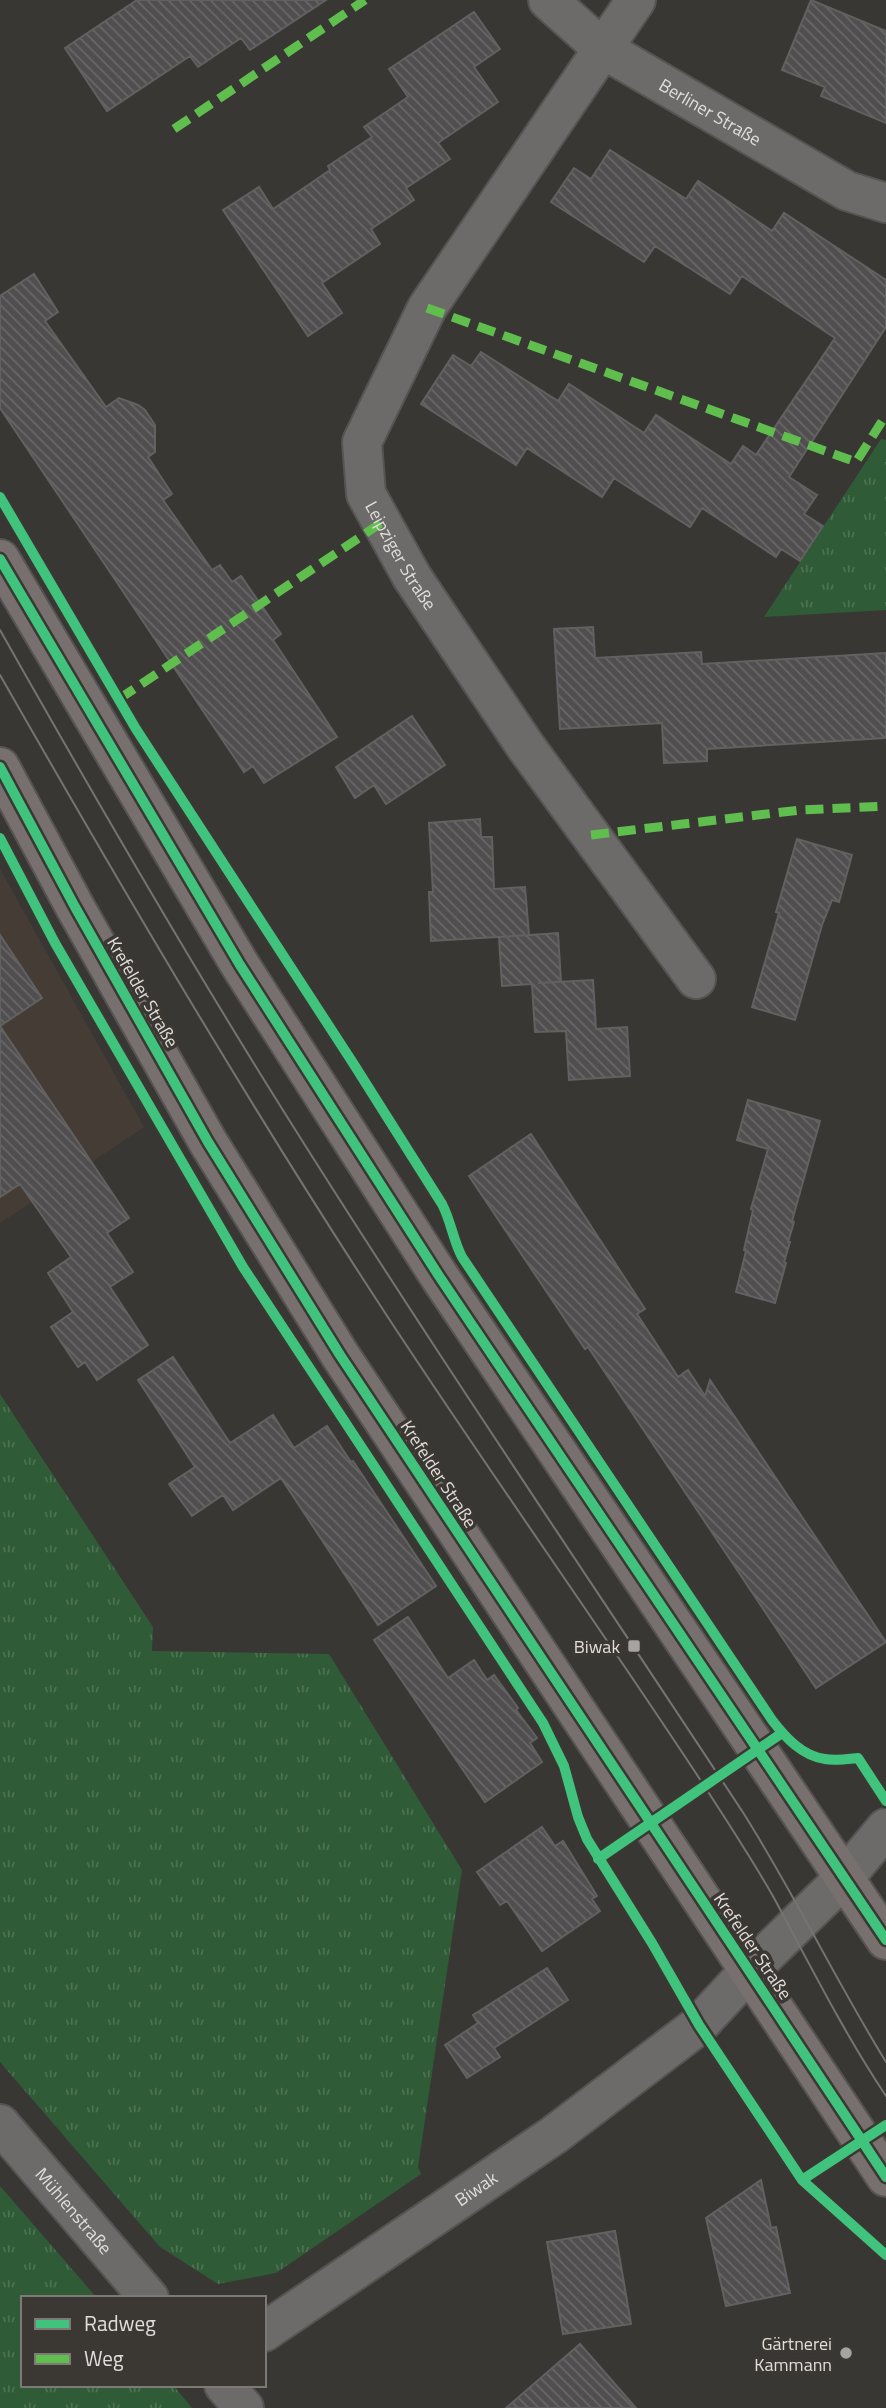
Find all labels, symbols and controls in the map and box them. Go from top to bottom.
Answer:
street label: Berliner Straße [654,71,767,152]
street label: Leipziger Straße [359,496,444,615]
street label: Krefelder Straße [100,932,186,1052]
street label: Krefelder Straße [394,1415,484,1533]
place label: Biwak [574,1633,620,1660]
marker: Biwak [626,1638,642,1654]
street label: Krefelder Straße [707,1887,799,2005]
street label: Mühlenstraße [29,2161,119,2260]
street label: Biwak [449,2164,503,2212]
legend [21,2296,266,2387]
text: Radweg [84,2307,156,2339]
place label: Gärtnerei Kammann [754,2330,832,2378]
text: Weg [84,2342,124,2374]
marker: Gärtnerei Kammann [838,2345,854,2361]

